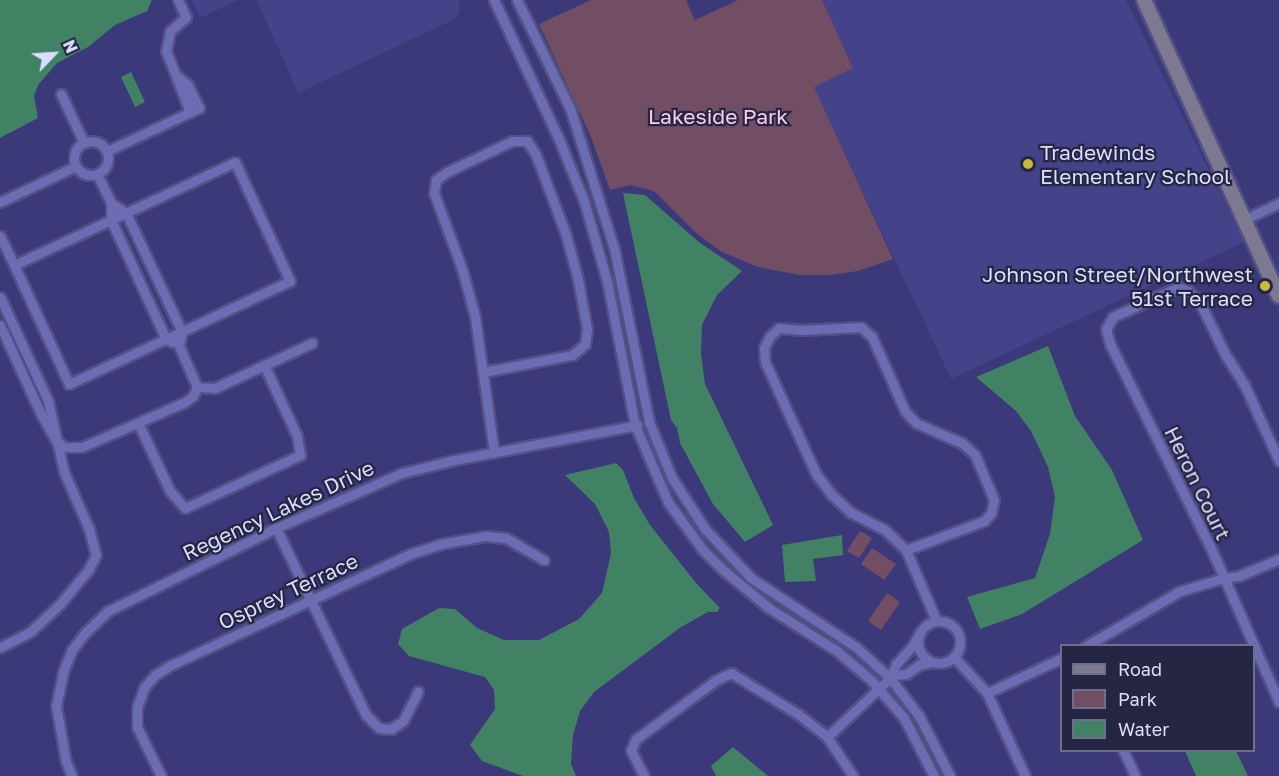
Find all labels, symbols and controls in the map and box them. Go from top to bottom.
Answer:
north arrow [24,24,84,84]
text: N [59,37,82,56]
park label: Lakeside Park [648,103,788,129]
place label: Tradewinds Elementary School [1040,139,1231,189]
marker: Tradewinds Elementary School [1021,157,1035,171]
place label: Johnson Street/Northwest 51st Terrace [982,261,1253,311]
marker: Johnson Street/Northwest 51st Terrace [1258,279,1272,293]
street label: Heron Court [1160,422,1236,544]
street label: Regency Lakes Drive [178,455,378,565]
street label: Osprey Terrace [214,548,362,634]
legend [1060,644,1255,752]
text: Road [1118,658,1162,680]
text: Park [1118,688,1157,710]
text: Water [1118,718,1169,740]

